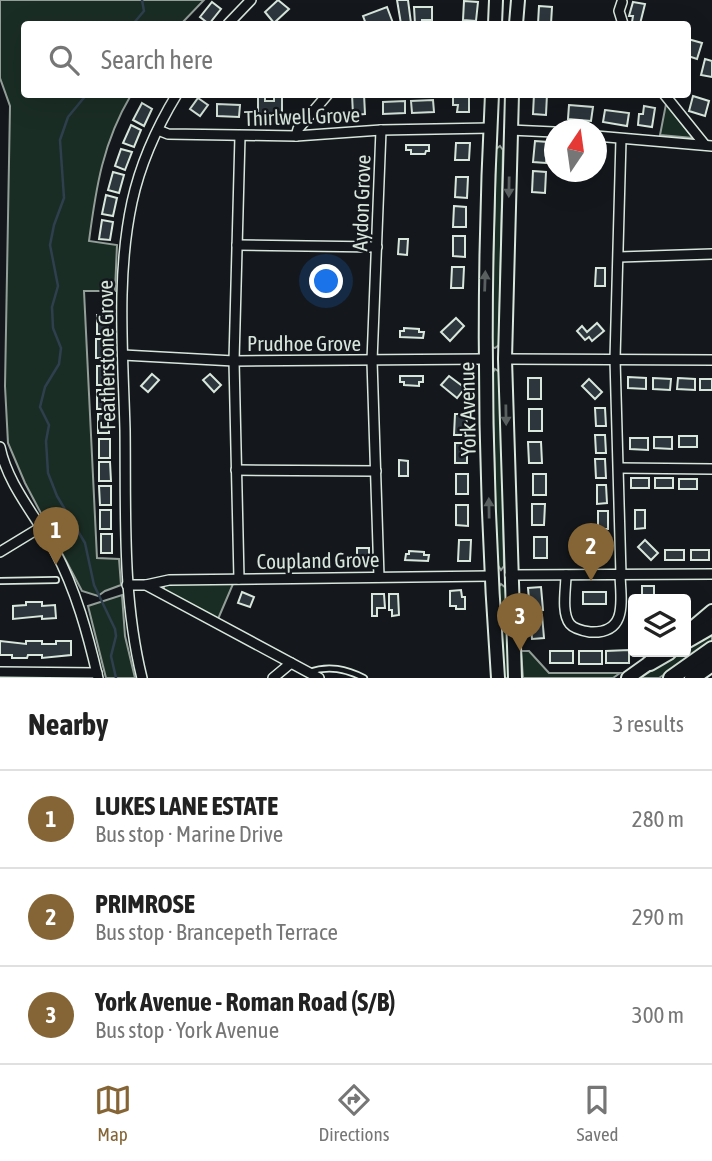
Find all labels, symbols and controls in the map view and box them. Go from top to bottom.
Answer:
search box [21,21,691,98]
icon: search [45,41,83,79]
text: Search here [101,45,213,75]
street label: Thirlwell Grove [244,102,360,130]
north arrow [544,119,607,182]
street label: Aydon Grove [347,154,375,252]
one-way arrow [503,176,515,198]
your location [309,264,343,298]
one-way arrow [480,269,491,291]
street label: Featherstone Grove [93,280,119,430]
street label: Prudhoe Grove [247,331,361,355]
street label: York Avenue [454,362,480,456]
one-way arrow [500,404,512,426]
one-way arrow [483,497,494,519]
pin: 1 [33,507,79,565]
pin: 2 [568,523,614,581]
street label: Coupland Grove [256,547,380,573]
pin: 3 [497,593,543,651]
map controls [628,594,691,657]
button: layers [628,594,691,657]
text: Nearby [28,707,108,741]
text: 3 results [613,711,684,737]
text: LUKES LANE ESTATE [95,791,278,821]
text: 1 [46,806,56,832]
text: 280 m [632,806,684,832]
text: Bus stop · Marine Drive [95,821,283,847]
text: PRIMROSE [95,889,195,919]
text: 2 [46,904,56,930]
text: 290 m [632,904,684,930]
text: Bus stop · Brancepeth Terrace [95,919,338,945]
text: York Avenue - Roman Road (S/B) [95,987,395,1017]
text: 3 [46,1002,56,1028]
text: 300 m [632,1002,684,1028]
text: Bus stop · York Avenue [95,1017,279,1043]
tab: Map [94,1081,132,1145]
tab: Directions [319,1081,389,1145]
tab: Saved [576,1081,618,1145]

